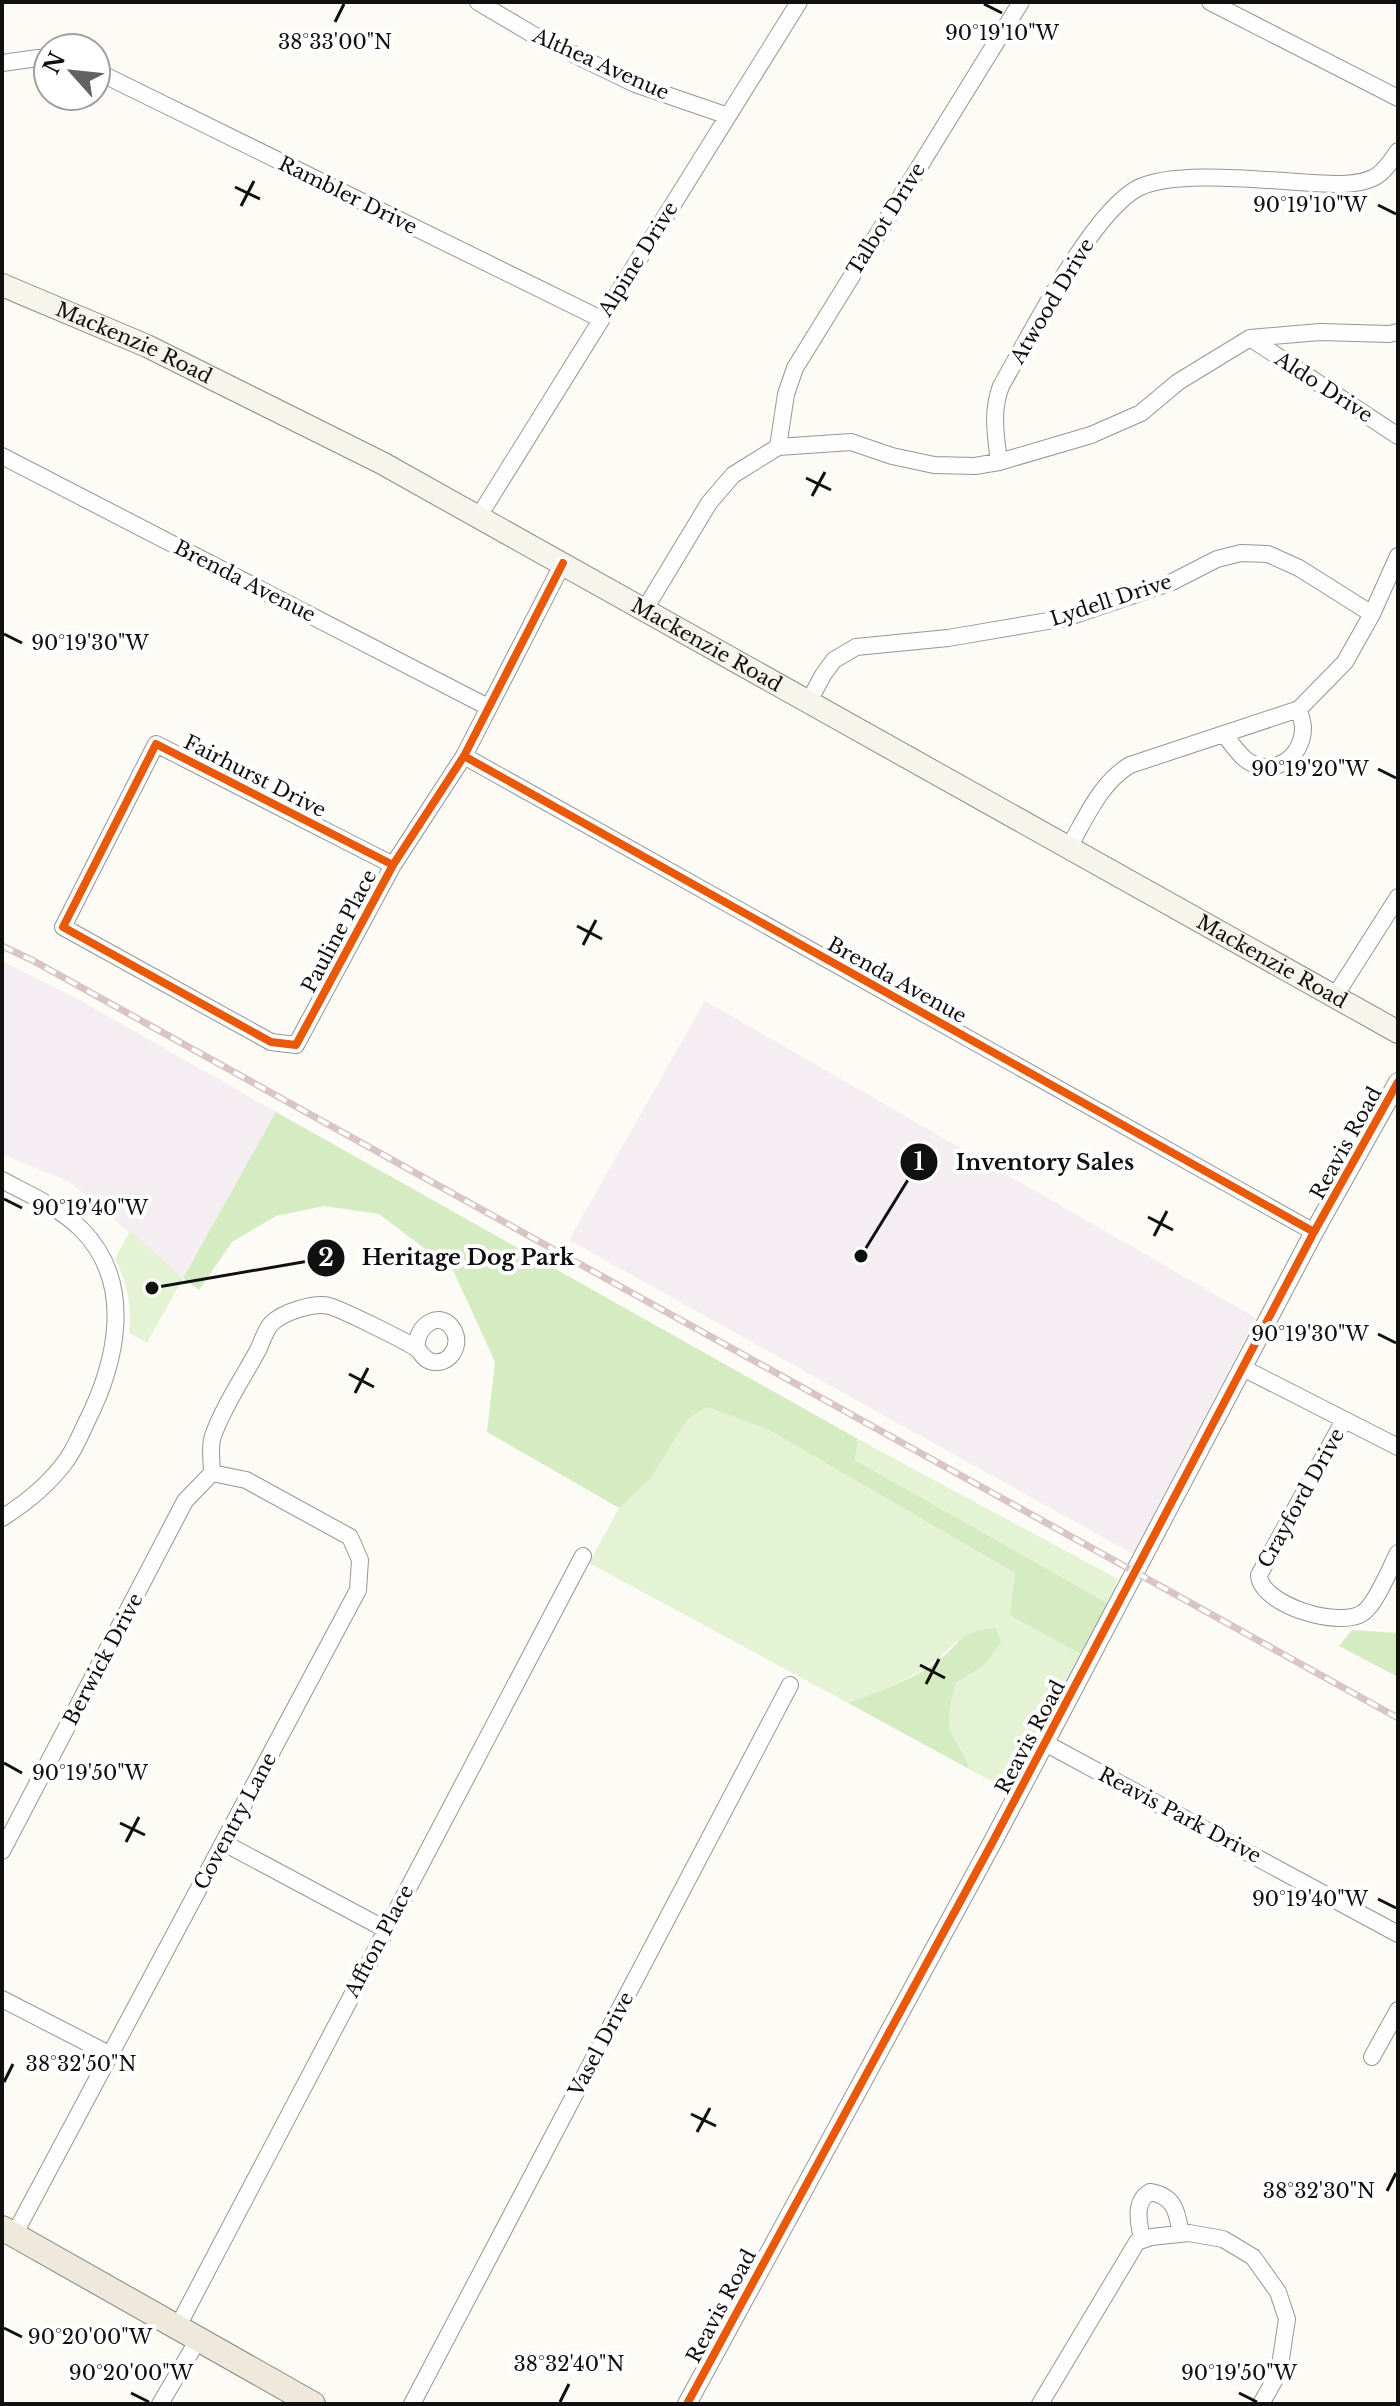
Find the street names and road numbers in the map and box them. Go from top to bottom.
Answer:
street label: Althea Avenue [528,23,673,105]
street label: Rambler Drive [275,151,421,239]
street label: Talbot Drive [842,158,930,280]
street label: Alpine Drive [593,197,683,322]
street label: Atwood Drive [1005,234,1099,369]
street label: Mackenzie Road [52,297,216,388]
street label: Aldo Drive [1270,346,1377,427]
street label: Brenda Avenue [170,535,320,627]
street label: Lydell Drive [1047,569,1175,631]
street label: Mackenzie Road [627,593,786,697]
street label: Fairhurst Drive [180,730,330,822]
street label: Pauline Place [297,865,381,997]
street label: Mackenzie Road [1193,910,1352,1013]
street label: Brenda Avenue [823,932,971,1028]
street label: Reavis Road [1305,1083,1387,1203]
street label: Crayford Drive [1253,1424,1349,1572]
street label: Berwick Drive [58,1589,148,1729]
street label: Reavis Road [990,1676,1070,1798]
street label: Coventry Lane [189,1748,281,1894]
street label: Reavis Park Drive [1095,1762,1265,1868]
street label: Affton Place [339,1881,419,2002]
street label: Vasel Drive [563,1988,639,2101]
street label: Reavis Road [681,2245,761,2367]

